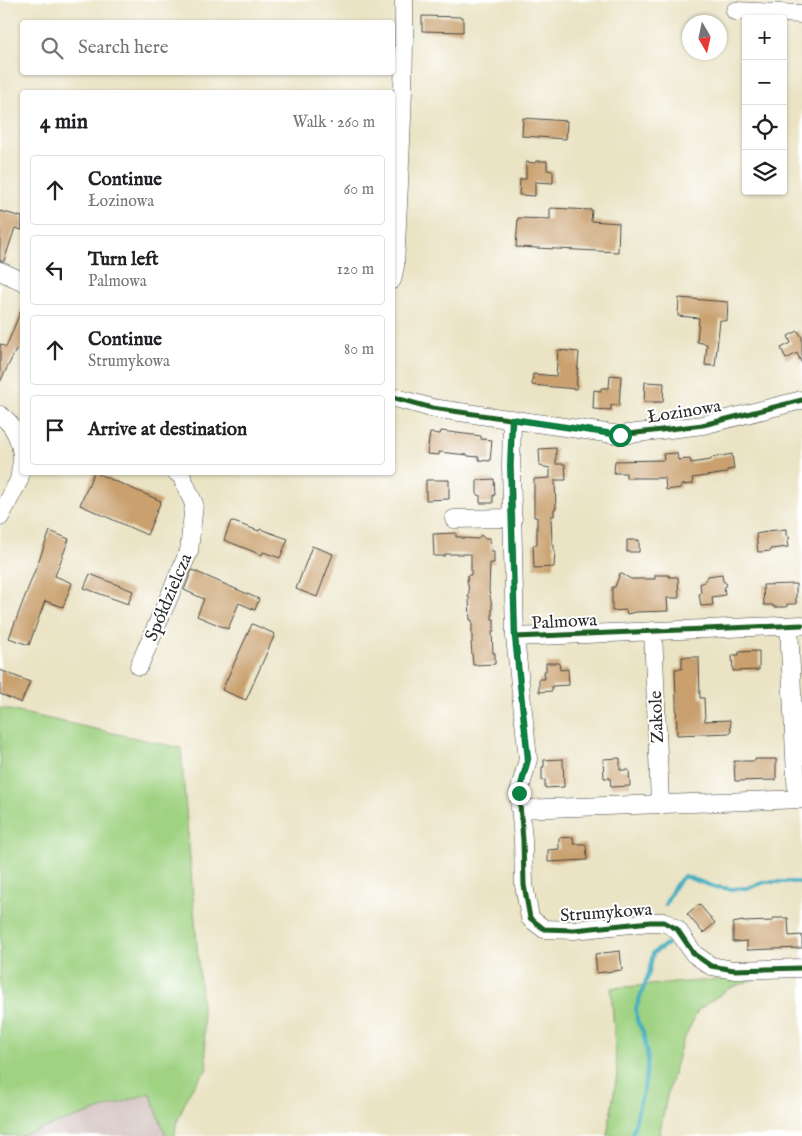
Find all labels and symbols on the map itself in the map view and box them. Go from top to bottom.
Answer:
north arrow [682,15,727,60]
street label: Łozinowa [646,395,723,430]
route start [609,424,632,447]
street label: Spółdzielcza [141,550,198,645]
street label: Palmowa [531,609,598,636]
street label: Zakole [645,690,670,744]
route end [508,782,531,805]
street label: Strumykowa [559,899,653,928]

